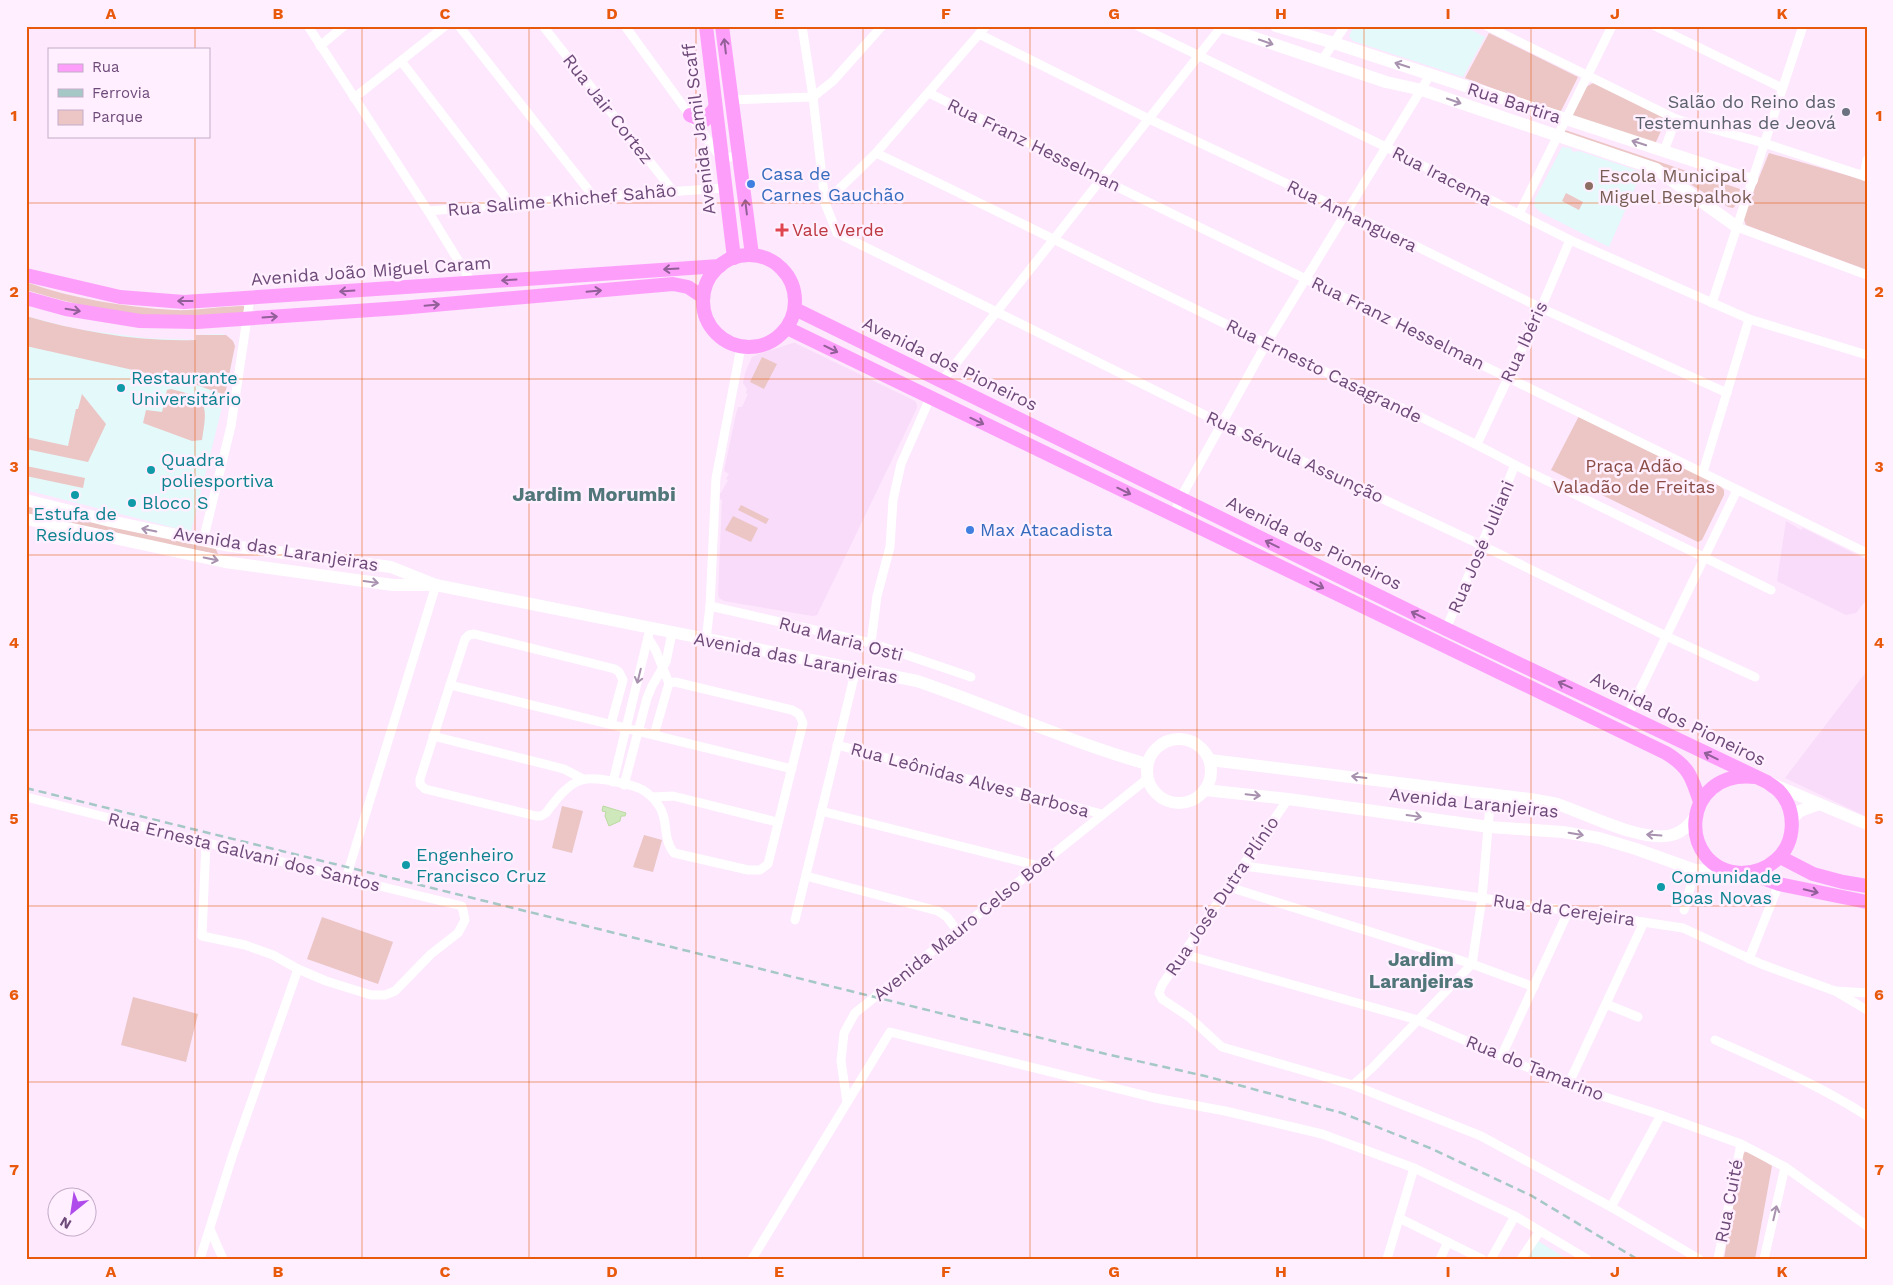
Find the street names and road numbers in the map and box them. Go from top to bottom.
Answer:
street label: Avenida Jamil Scaff [678,42,719,216]
street label: Rua Jair Cortez [559,50,658,168]
street label: Rua Bartira [1465,78,1564,128]
street label: Rua Franz Hesselman [944,93,1124,196]
street label: Rua Iracema [1389,141,1496,210]
street label: Rua Anhanguera [1284,175,1421,256]
street label: Rua Salime Khichef Sahão [447,179,677,220]
street label: Avenida João Miguel Caram [250,252,492,289]
street label: Rua Franz Hesselman [1308,271,1488,374]
street label: Rua Ibéris [1496,298,1552,386]
street label: Avenida dos Pioneiros [859,312,1041,415]
street label: Rua Ernesto Casagrande [1223,314,1425,427]
street label: Rua Sérvula Assunção [1203,406,1387,507]
street label: Rua José Juliani [1443,477,1518,616]
street label: Avenida dos Pioneiros [1223,491,1405,594]
street label: Avenida das Laranjeiras [172,522,380,575]
street label: Rua Maria Osti [777,612,905,665]
street label: Avenida das Laranjeiras [692,627,900,688]
street label: Avenida dos Pioneiros [1587,667,1769,770]
street label: Rua Leônidas Alves Barbosa [848,738,1092,822]
street label: Avenida Laranjeiras [1388,783,1560,822]
street label: Rua Ernesta Galvani dos Santos [106,807,382,896]
street label: Rua José Dutra Plínio [1160,812,1283,979]
street label: Avenida Mauro Celso Boer [869,844,1061,1005]
street label: Rua da Cerejeira [1492,889,1637,930]
street label: Rua do Tamarino [1463,1030,1607,1105]
street label: Rua Cuité [1710,1157,1747,1245]

